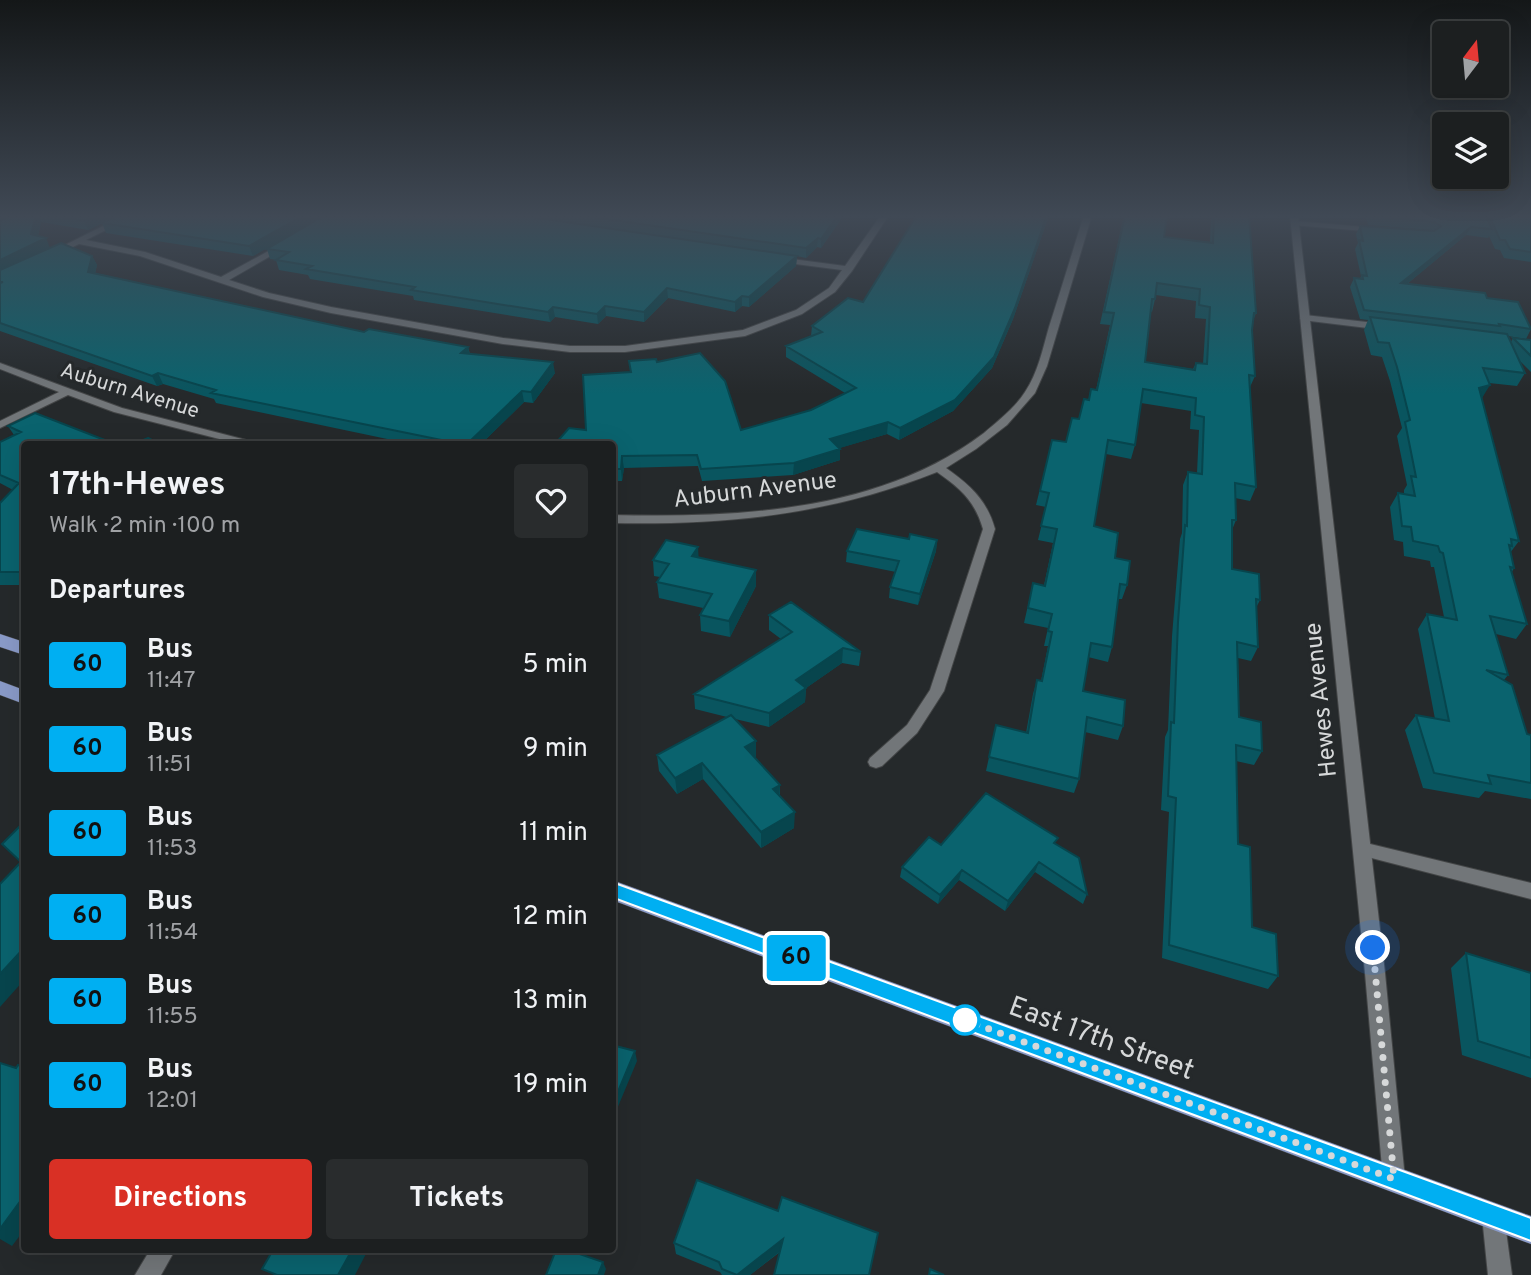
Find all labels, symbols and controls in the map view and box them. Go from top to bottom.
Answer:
north arrow [1432,21,1508,98]
map controls [1432,21,1509,189]
button: layers [1432,112,1509,189]
street label: Auburn Avenue [57,357,202,425]
button: heart [514,464,588,538]
text: 17th-Hewes [49,465,225,507]
street label: Auburn Avenue [672,466,839,516]
text: Walk · 2 min · 100 m [49,512,240,541]
text: Departures [49,575,186,608]
street label: Hewes Avenue [1299,621,1345,779]
text: Bus [147,634,193,667]
text: 5 min [522,649,588,682]
text: 60 [72,650,103,680]
text: 11:47 [147,667,195,696]
text: Bus [147,718,193,751]
text: 9 min [523,733,588,766]
text: 60 [72,734,103,764]
text: 11:51 [147,751,192,780]
text: Bus [147,802,193,835]
text: 11 min [519,817,588,850]
text: 60 [72,818,103,848]
text: 11:53 [147,835,197,864]
text: Bus [147,886,193,919]
text: 12 min [513,901,588,934]
text: 60 [72,902,103,932]
text: 11:54 [147,919,198,948]
your location [1355,930,1390,965]
line badge: 60 [764,935,828,981]
text: 60 [781,943,811,973]
text: Bus [147,970,193,1003]
text: 13 min [513,985,588,1018]
text: 60 [72,986,103,1016]
street label: East 17th Street [1003,990,1199,1090]
text: 11:55 [147,1003,198,1032]
unlabelled marker [950,1005,980,1035]
text: Bus [147,1054,193,1087]
text: 19 min [513,1069,588,1102]
text: 60 [72,1070,103,1100]
text: 12:01 [147,1087,198,1116]
button: Directions [49,1159,312,1239]
button: Tickets [326,1159,588,1239]

